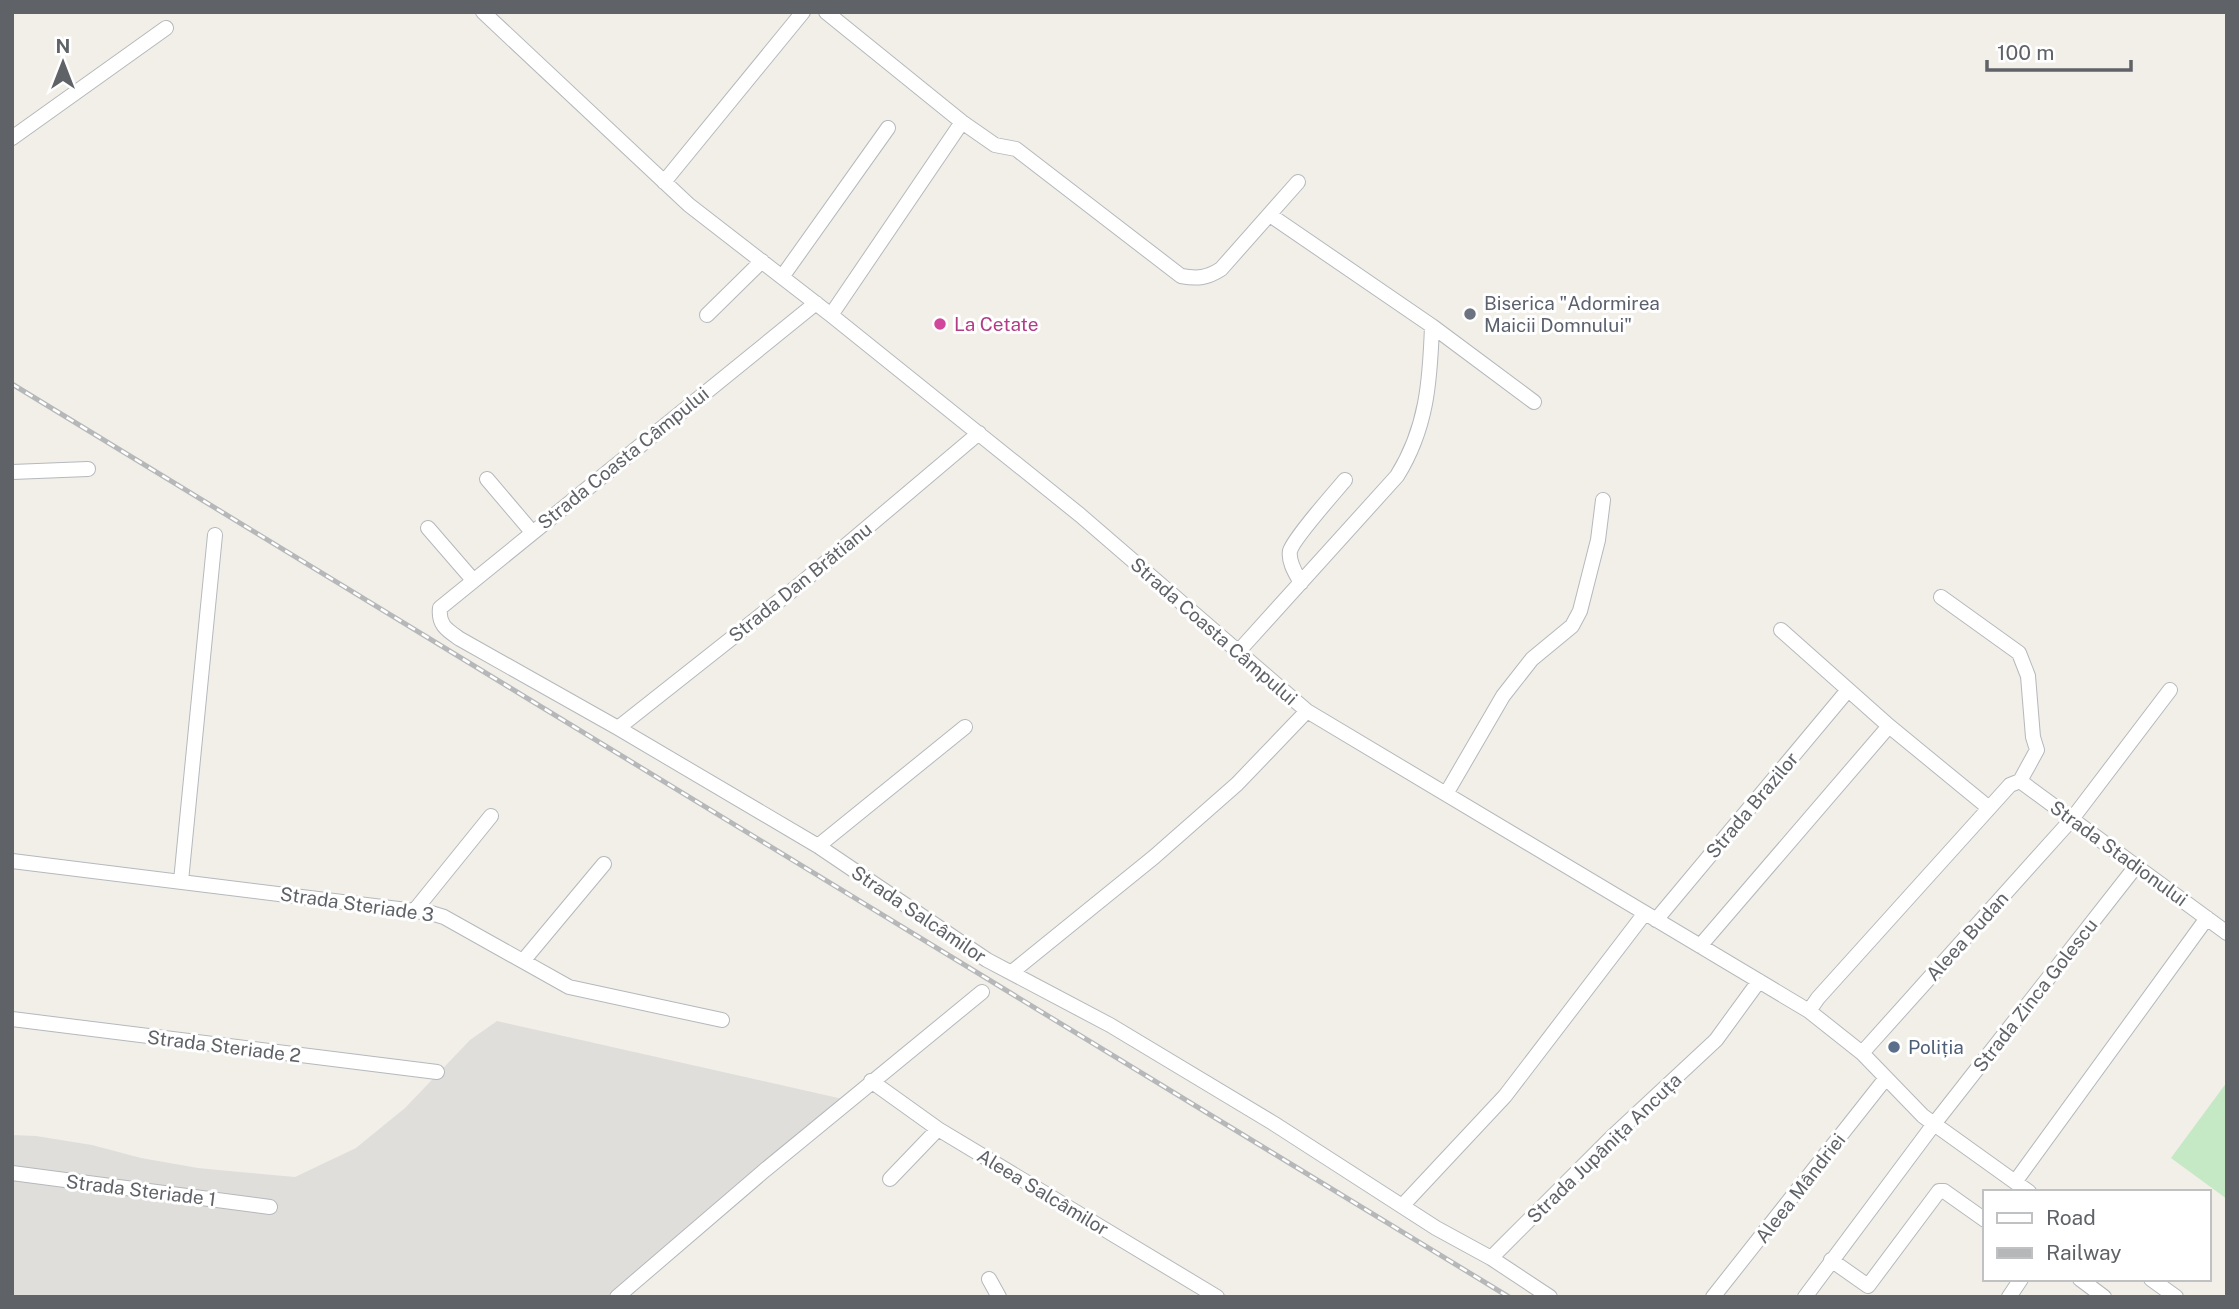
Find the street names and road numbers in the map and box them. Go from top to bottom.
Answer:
street label: Strada Coasta Câmpului [533,382,713,534]
street label: Strada Dan Brătianu [724,518,876,646]
street label: Strada Coasta Câmpului [1126,553,1302,709]
street label: Strada Brazilor [1701,748,1803,862]
street label: Strada Stadionului [2046,796,2192,910]
street label: Strada Salcâmilor [847,861,991,967]
street label: Strada Steriade 3 [279,882,435,926]
street label: Aleea Budan [1921,887,2013,985]
street label: Strada Zinca Golescu [1968,914,2102,1076]
street label: Strada Steriade 2 [146,1026,302,1066]
street label: Strada Jupânița Ancuța [1522,1069,1686,1227]
street label: Aleea Mândriei [1751,1129,1849,1247]
street label: Aleea Salcâmilor [973,1144,1113,1240]
street label: Strada Steriade 1 [65,1170,217,1210]

